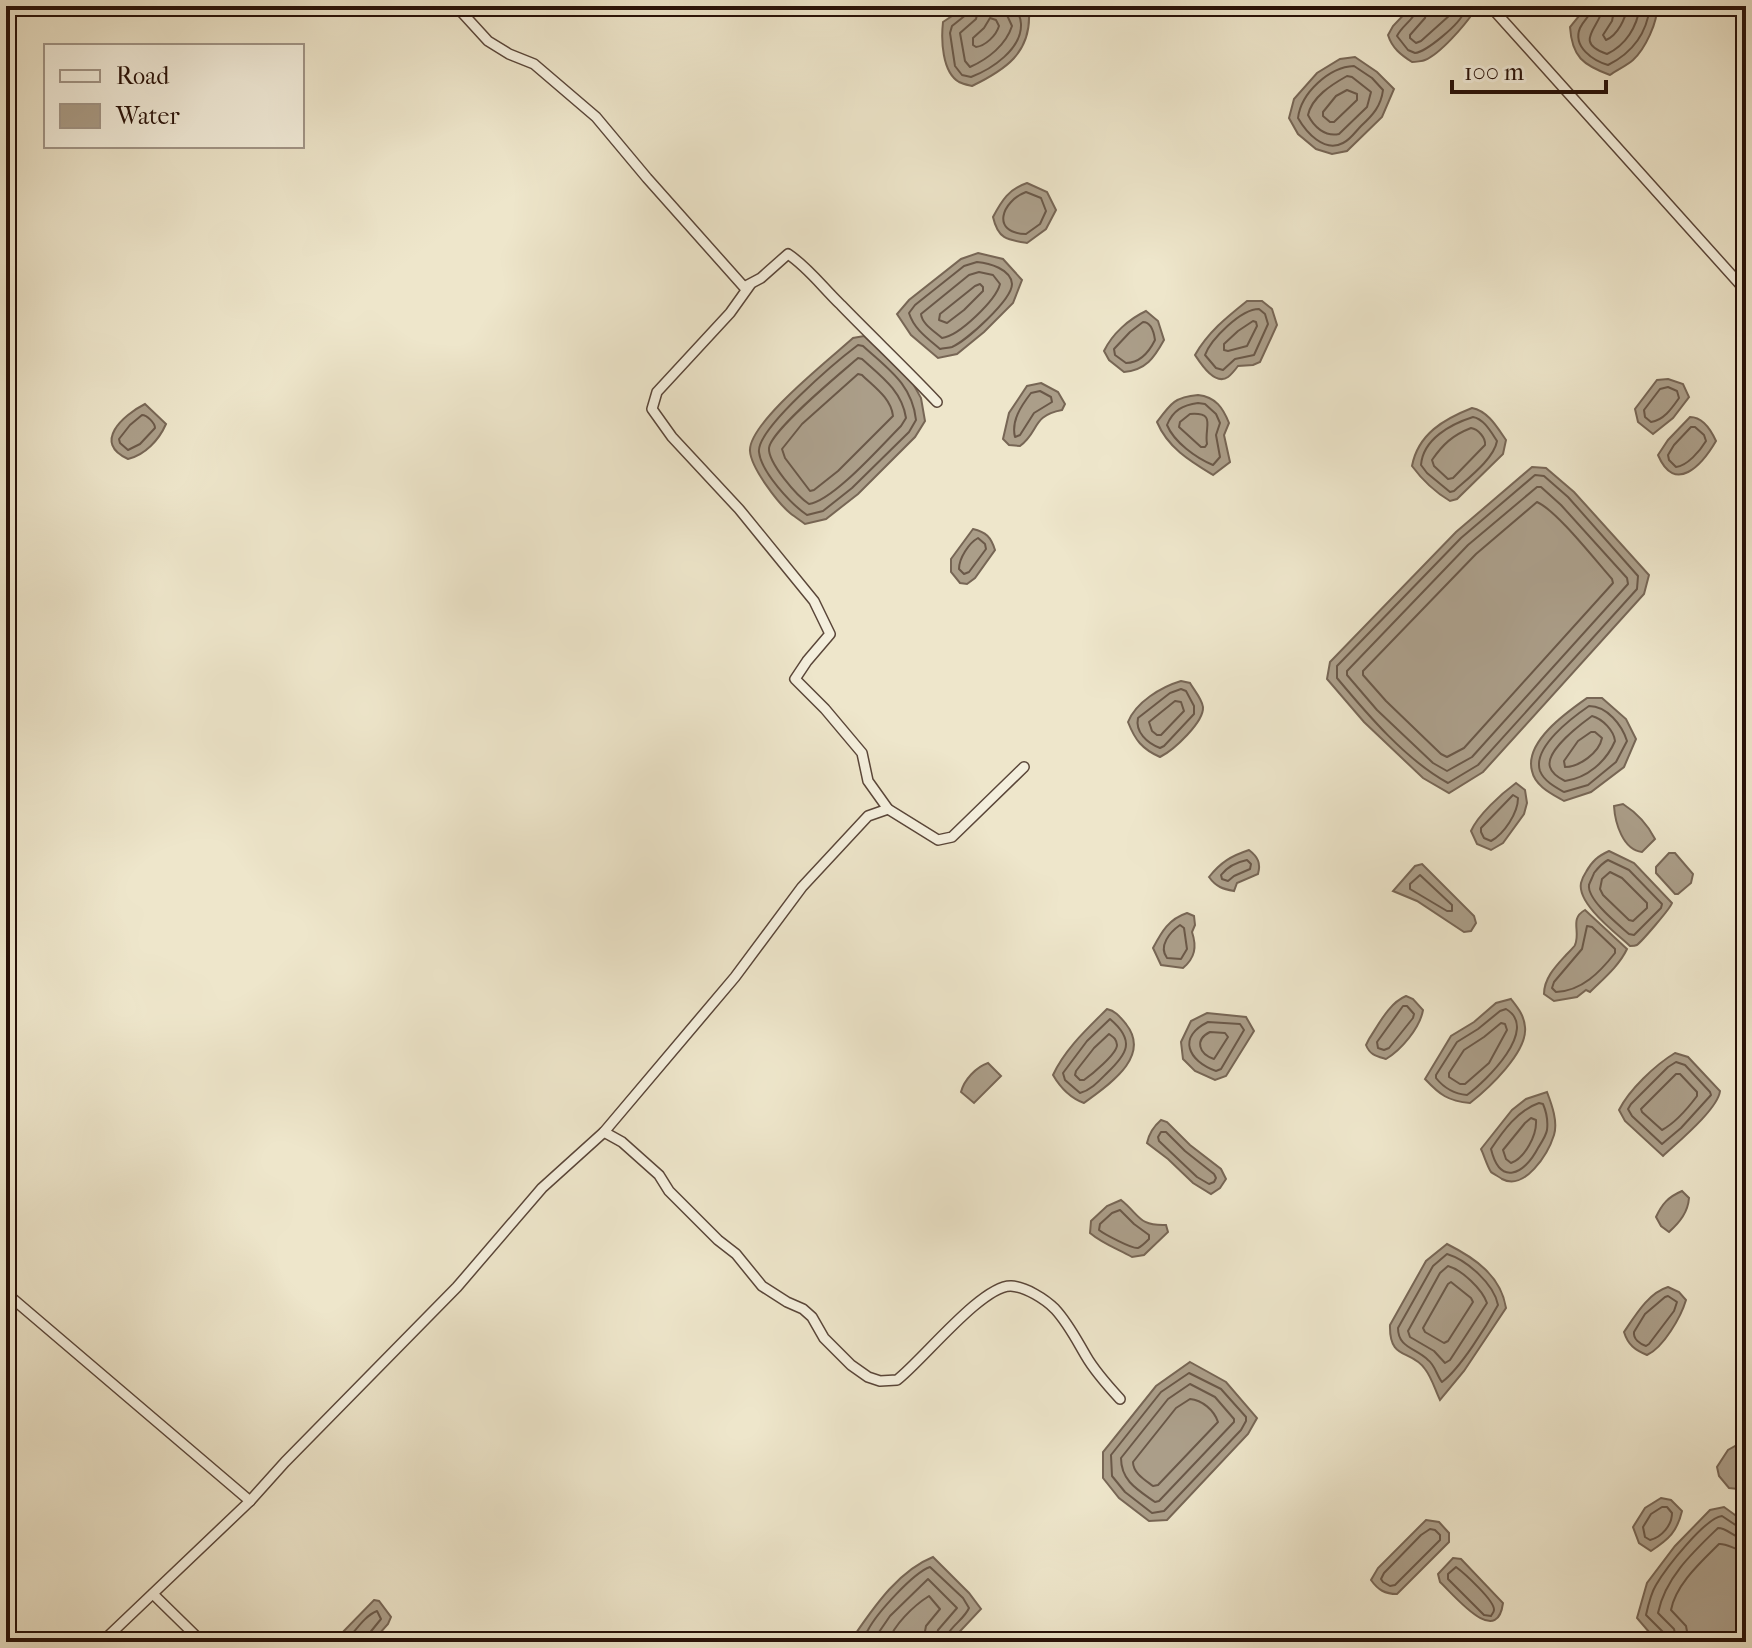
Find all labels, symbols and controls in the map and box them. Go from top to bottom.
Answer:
legend [44,44,304,148]
scale bar [1452,44,1606,94]
text: 100 m [1464,58,1524,86]
text: Road [116,62,170,90]
text: Water [115,102,180,130]

